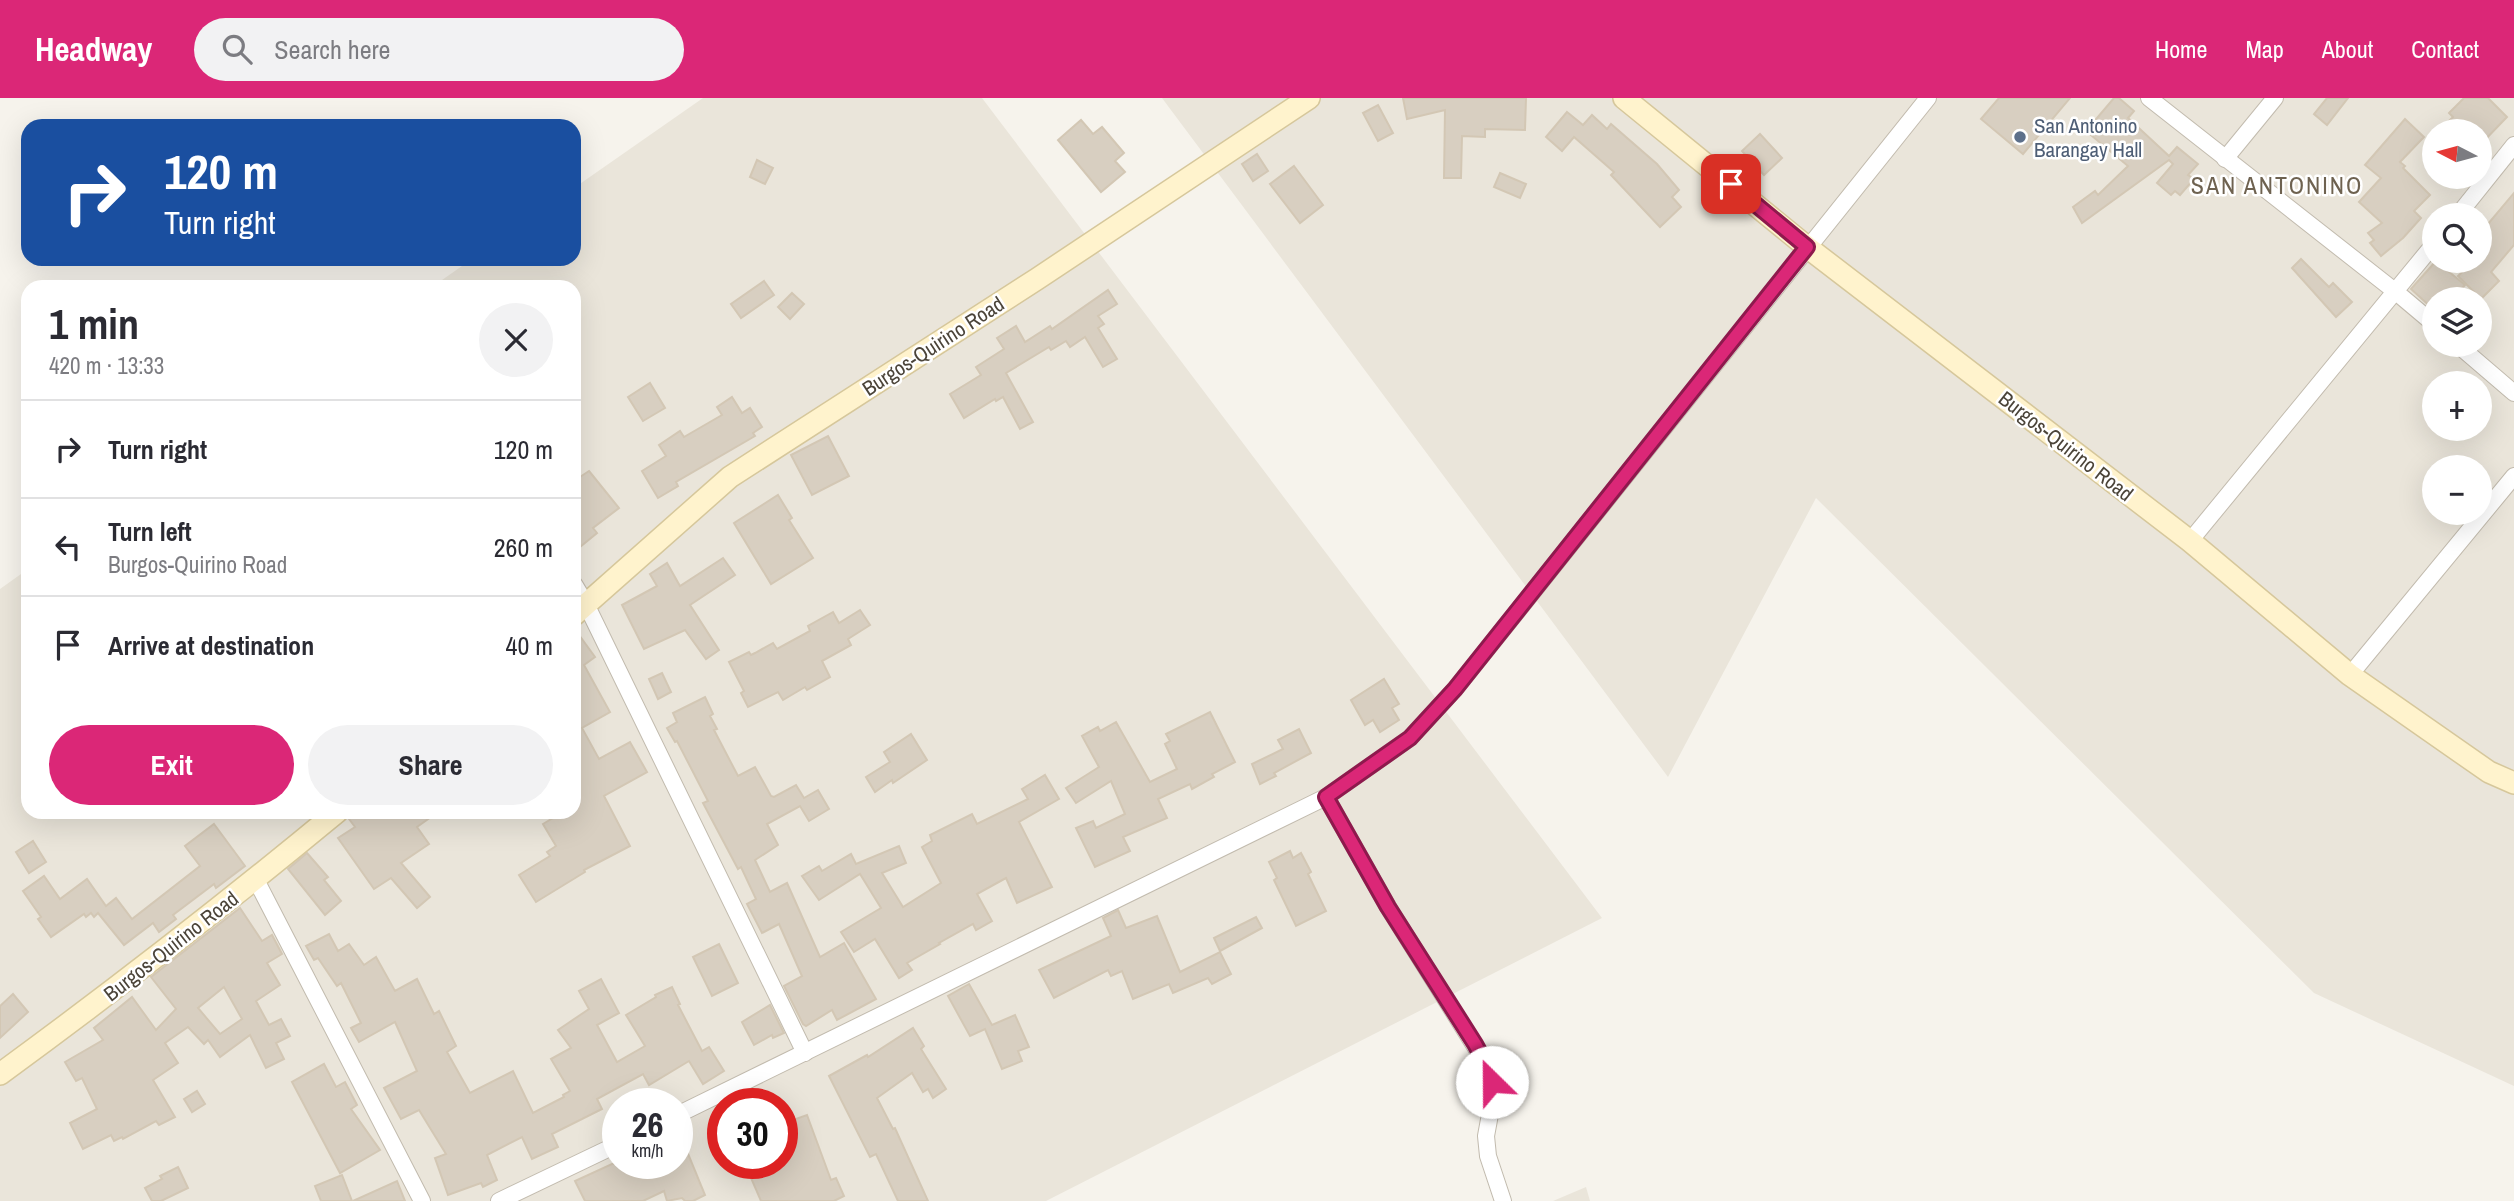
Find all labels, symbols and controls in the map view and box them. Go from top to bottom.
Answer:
search box [194,18,684,81]
text: Headway [35,27,152,71]
icon: search [218,30,256,68]
text: Search here [274,32,390,67]
text: Home [2155,33,2207,65]
text: Map [2245,33,2284,65]
text: About [2322,33,2373,65]
text: Contact [2411,33,2479,65]
place label: San Antonino Barangay Hall [2034,111,2142,164]
north arrow [2422,119,2492,189]
map controls [2422,119,2492,525]
marker: San Antonino Barangay Hall [2012,129,2028,145]
text: 120 m [164,138,278,204]
icon: right [49,147,140,238]
pin [1701,154,1761,214]
icon: arrive [1712,165,1750,203]
district label: SAN ANTONINO [2191,169,2363,201]
text: Turn right [164,201,276,244]
button: search [2422,203,2492,273]
button: layers [2422,287,2492,357]
street label: Burgos-Quirino Road [856,289,1010,403]
text: 1 min [49,296,139,352]
button: close [479,303,553,377]
text: 420 m · 13:33 [49,350,164,381]
button: + [2422,371,2492,441]
street label: Burgos-Quirino Road [1993,384,2139,508]
icon: right [49,430,87,468]
text: Turn right [108,432,207,467]
text: 120 m [494,432,553,467]
button: − [2422,455,2492,525]
text: Turn left [108,514,192,549]
icon: left [49,528,87,566]
text: 260 m [494,530,553,565]
text: Burgos-Quirino Road [108,549,287,580]
icon: arrive [49,626,87,664]
text: Arrive at destination [108,628,314,663]
text: 40 m [506,628,553,663]
button: Exit [49,725,294,805]
button: Share [308,725,553,805]
street label: Burgos-Quirino Road [98,884,244,1008]
position arrow [1455,1045,1529,1119]
speed limit sign: 30 [707,1088,798,1179]
text: 26 [632,1101,663,1148]
text: km/h [632,1138,664,1163]

